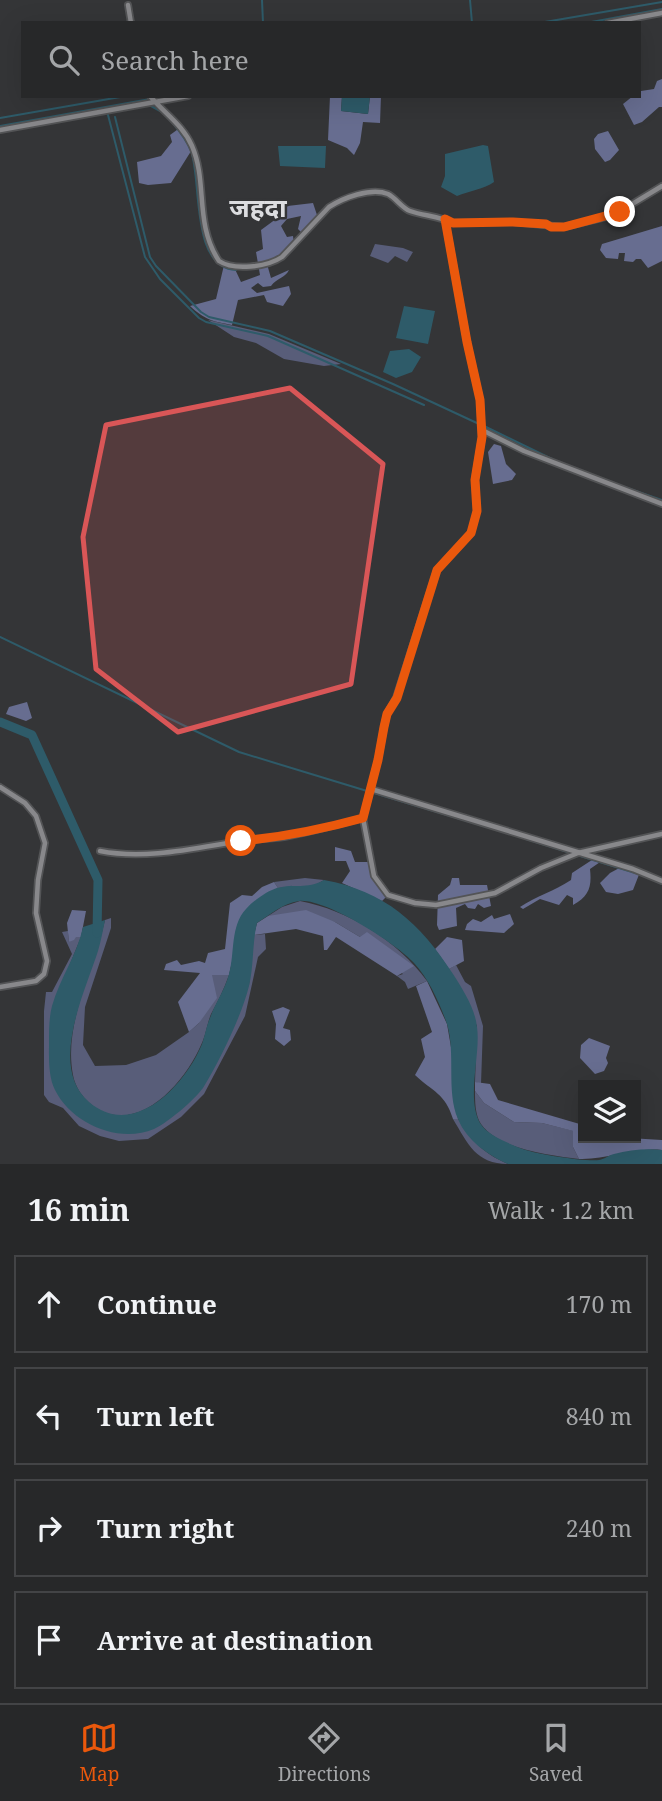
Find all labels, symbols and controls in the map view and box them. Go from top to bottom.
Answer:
search box [21,21,641,98]
icon: search [45,41,83,79]
text: Search here [101,42,249,78]
district label: जहदा [229,189,288,225]
route end [604,196,635,227]
route start [225,825,256,856]
map controls [578,1080,641,1143]
button: layers [578,1080,641,1143]
text: 16 min [28,1189,130,1230]
text: Walk · 1.2 km [488,1194,634,1226]
icon: ahead [30,1285,68,1323]
text: Continue [97,1286,217,1322]
text: 170 m [566,1288,632,1320]
icon: left [30,1397,68,1435]
text: Turn left [97,1398,214,1434]
text: 840 m [566,1400,632,1432]
icon: right [30,1509,68,1547]
text: Turn right [97,1510,234,1546]
text: 240 m [566,1512,632,1544]
icon: arrive [30,1621,68,1659]
text: Arrive at destination [97,1622,373,1658]
tab: Map [79,1719,119,1787]
tab: Directions [278,1719,371,1787]
tab: Saved [529,1719,583,1787]

